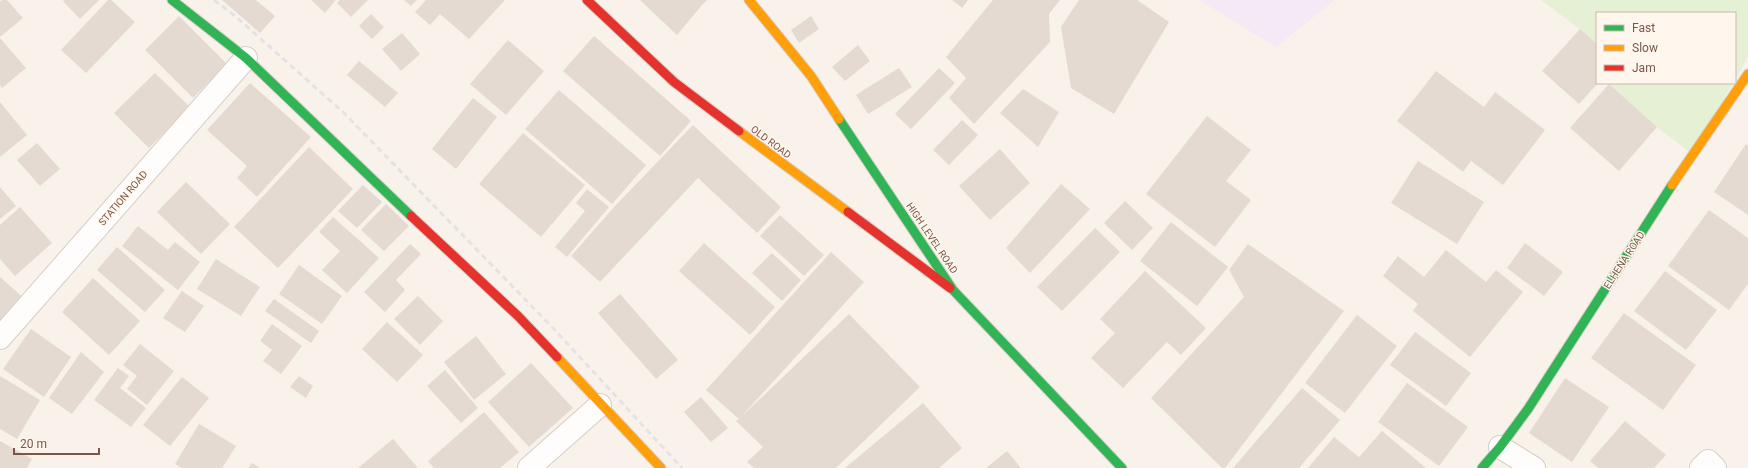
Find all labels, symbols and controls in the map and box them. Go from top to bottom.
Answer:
legend [1596,12,1736,84]
text: Fast [1632,21,1655,35]
text: Slow [1632,41,1658,55]
text: Jam [1632,61,1656,75]
street label: OLD ROAD [749,123,793,161]
street label: STATION ROAD [96,168,150,228]
street label: HIGH LEVEL ROAD [904,200,960,276]
street label: ELHENA ROAD [1601,229,1647,291]
scale bar [14,430,99,456]
text: 20 m [20,437,47,451]

